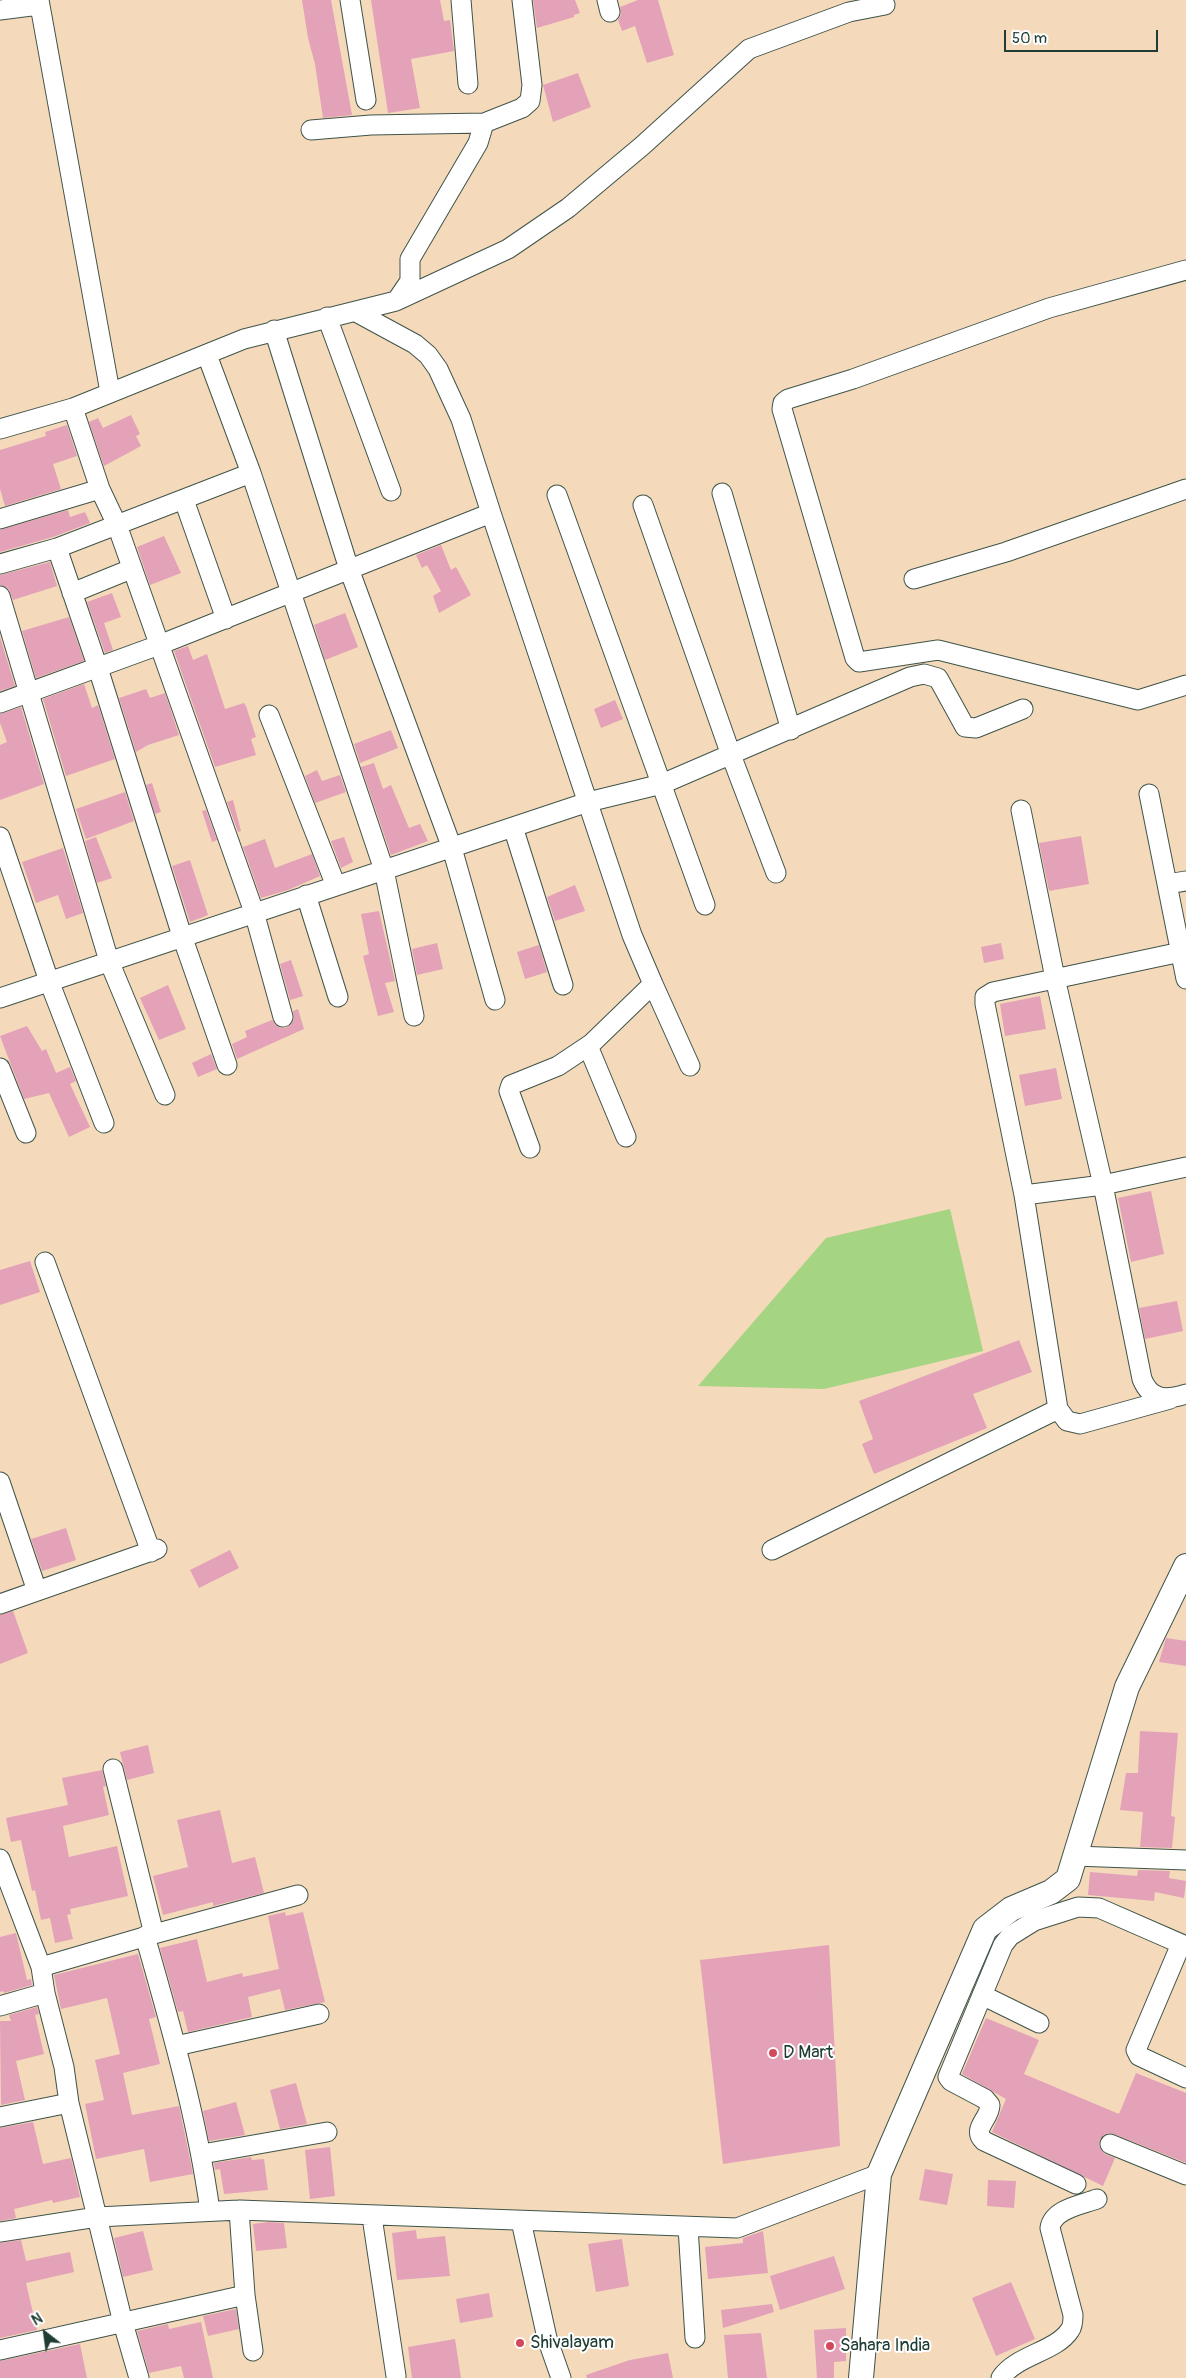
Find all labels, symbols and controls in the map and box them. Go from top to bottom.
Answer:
scale bar [1006,20,1160,52]
text: 50 m [1012,29,1047,48]
place label: D Mart [783,2042,833,2064]
marker: D Mart [767,2047,779,2059]
north arrow [20,2308,70,2358]
text: N [29,2310,46,2329]
place label: Shivalayam [530,2332,614,2354]
place label: Sahara India [840,2335,930,2357]
marker: Shivalayam [514,2337,526,2349]
marker: Sahara India [824,2340,836,2352]

